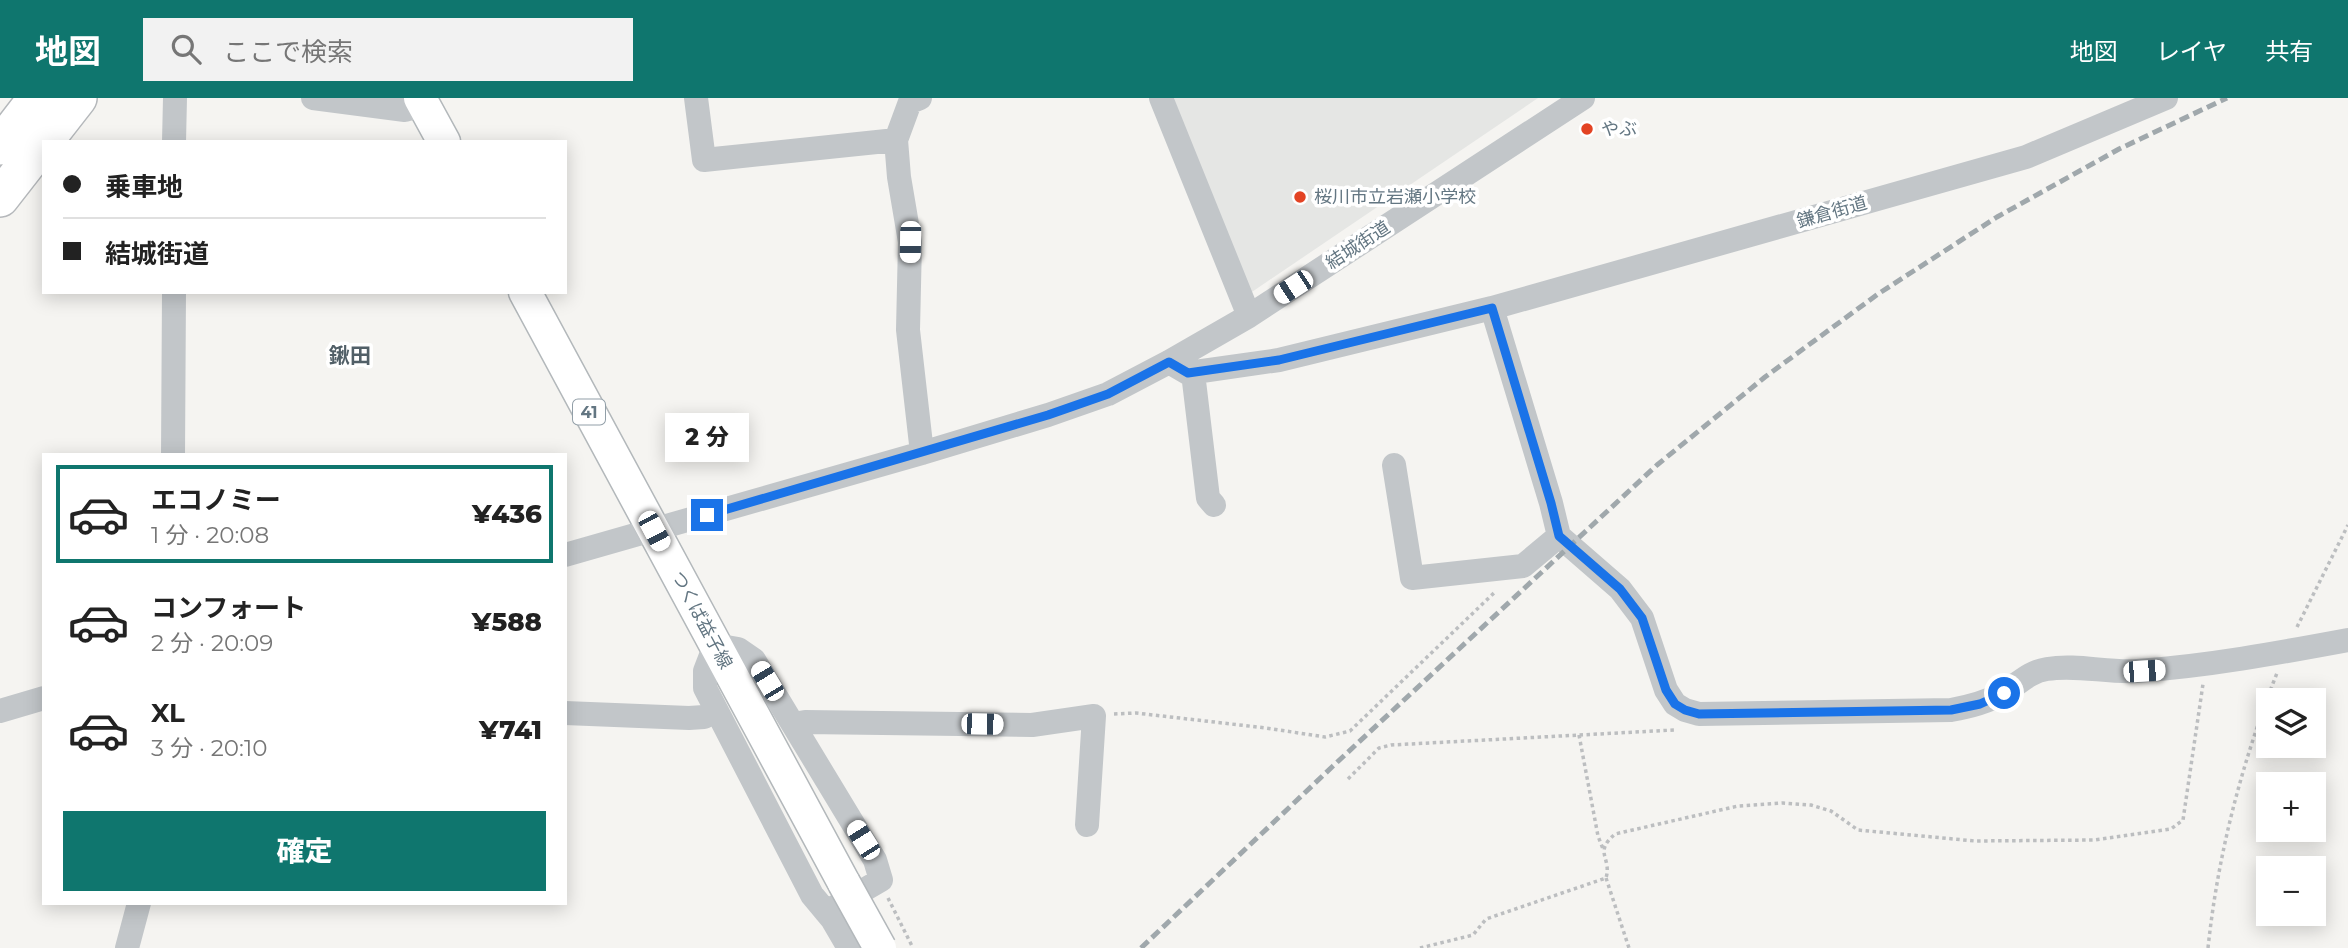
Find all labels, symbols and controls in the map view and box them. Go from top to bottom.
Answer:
search box [143,18,633,81]
icon: search [167,30,205,68]
text: 地図 [35,31,101,71]
text: ここで検索 [223,36,353,68]
text: 地図 [2070,37,2118,66]
text: レイヤ [2156,37,2227,66]
text: 共有 [2265,37,2313,66]
place label: やぶ [1601,118,1637,140]
marker: やぶ [1579,121,1595,137]
text: 乗車地 [105,171,183,203]
place label: 桜川市立岩瀬小学校 [1314,186,1476,208]
marker: 桜川市立岩瀬小学校 [1292,189,1308,205]
street label: 鎌倉街道 [1794,192,1870,232]
street label: 結城街道 [1322,216,1394,274]
car [900,221,921,263]
text: 結城街道 [105,238,209,270]
car [1270,267,1317,307]
district label: 鍬田 [328,343,371,368]
road number: 41 [573,400,605,424]
callout: 2 分 [665,414,749,462]
text: 2 分 [685,423,729,451]
icon: car [67,483,130,546]
text: エコノミー [151,484,281,516]
text: ¥436 [472,498,542,530]
route end [691,499,723,531]
car [635,508,674,554]
text: 1 分 · 20:08 [151,521,269,549]
street label: つくば益子線 [667,567,737,673]
icon: car [67,591,130,654]
text: コンフォート [151,592,306,624]
text: ¥588 [472,606,542,638]
text: 2 分 · 20:09 [151,629,273,657]
car [748,658,787,704]
car [2123,659,2166,683]
route start [1988,677,2020,709]
map controls [2256,688,2326,926]
button: layers [2256,688,2326,758]
text: XL [151,697,185,729]
icon: car [67,699,130,762]
car [961,713,1004,735]
text: ¥741 [479,714,542,746]
text: 3 分 · 20:10 [151,734,268,762]
button: + [2256,772,2326,842]
button: 確定 [63,811,546,891]
car [843,817,884,863]
button: − [2256,856,2326,926]

